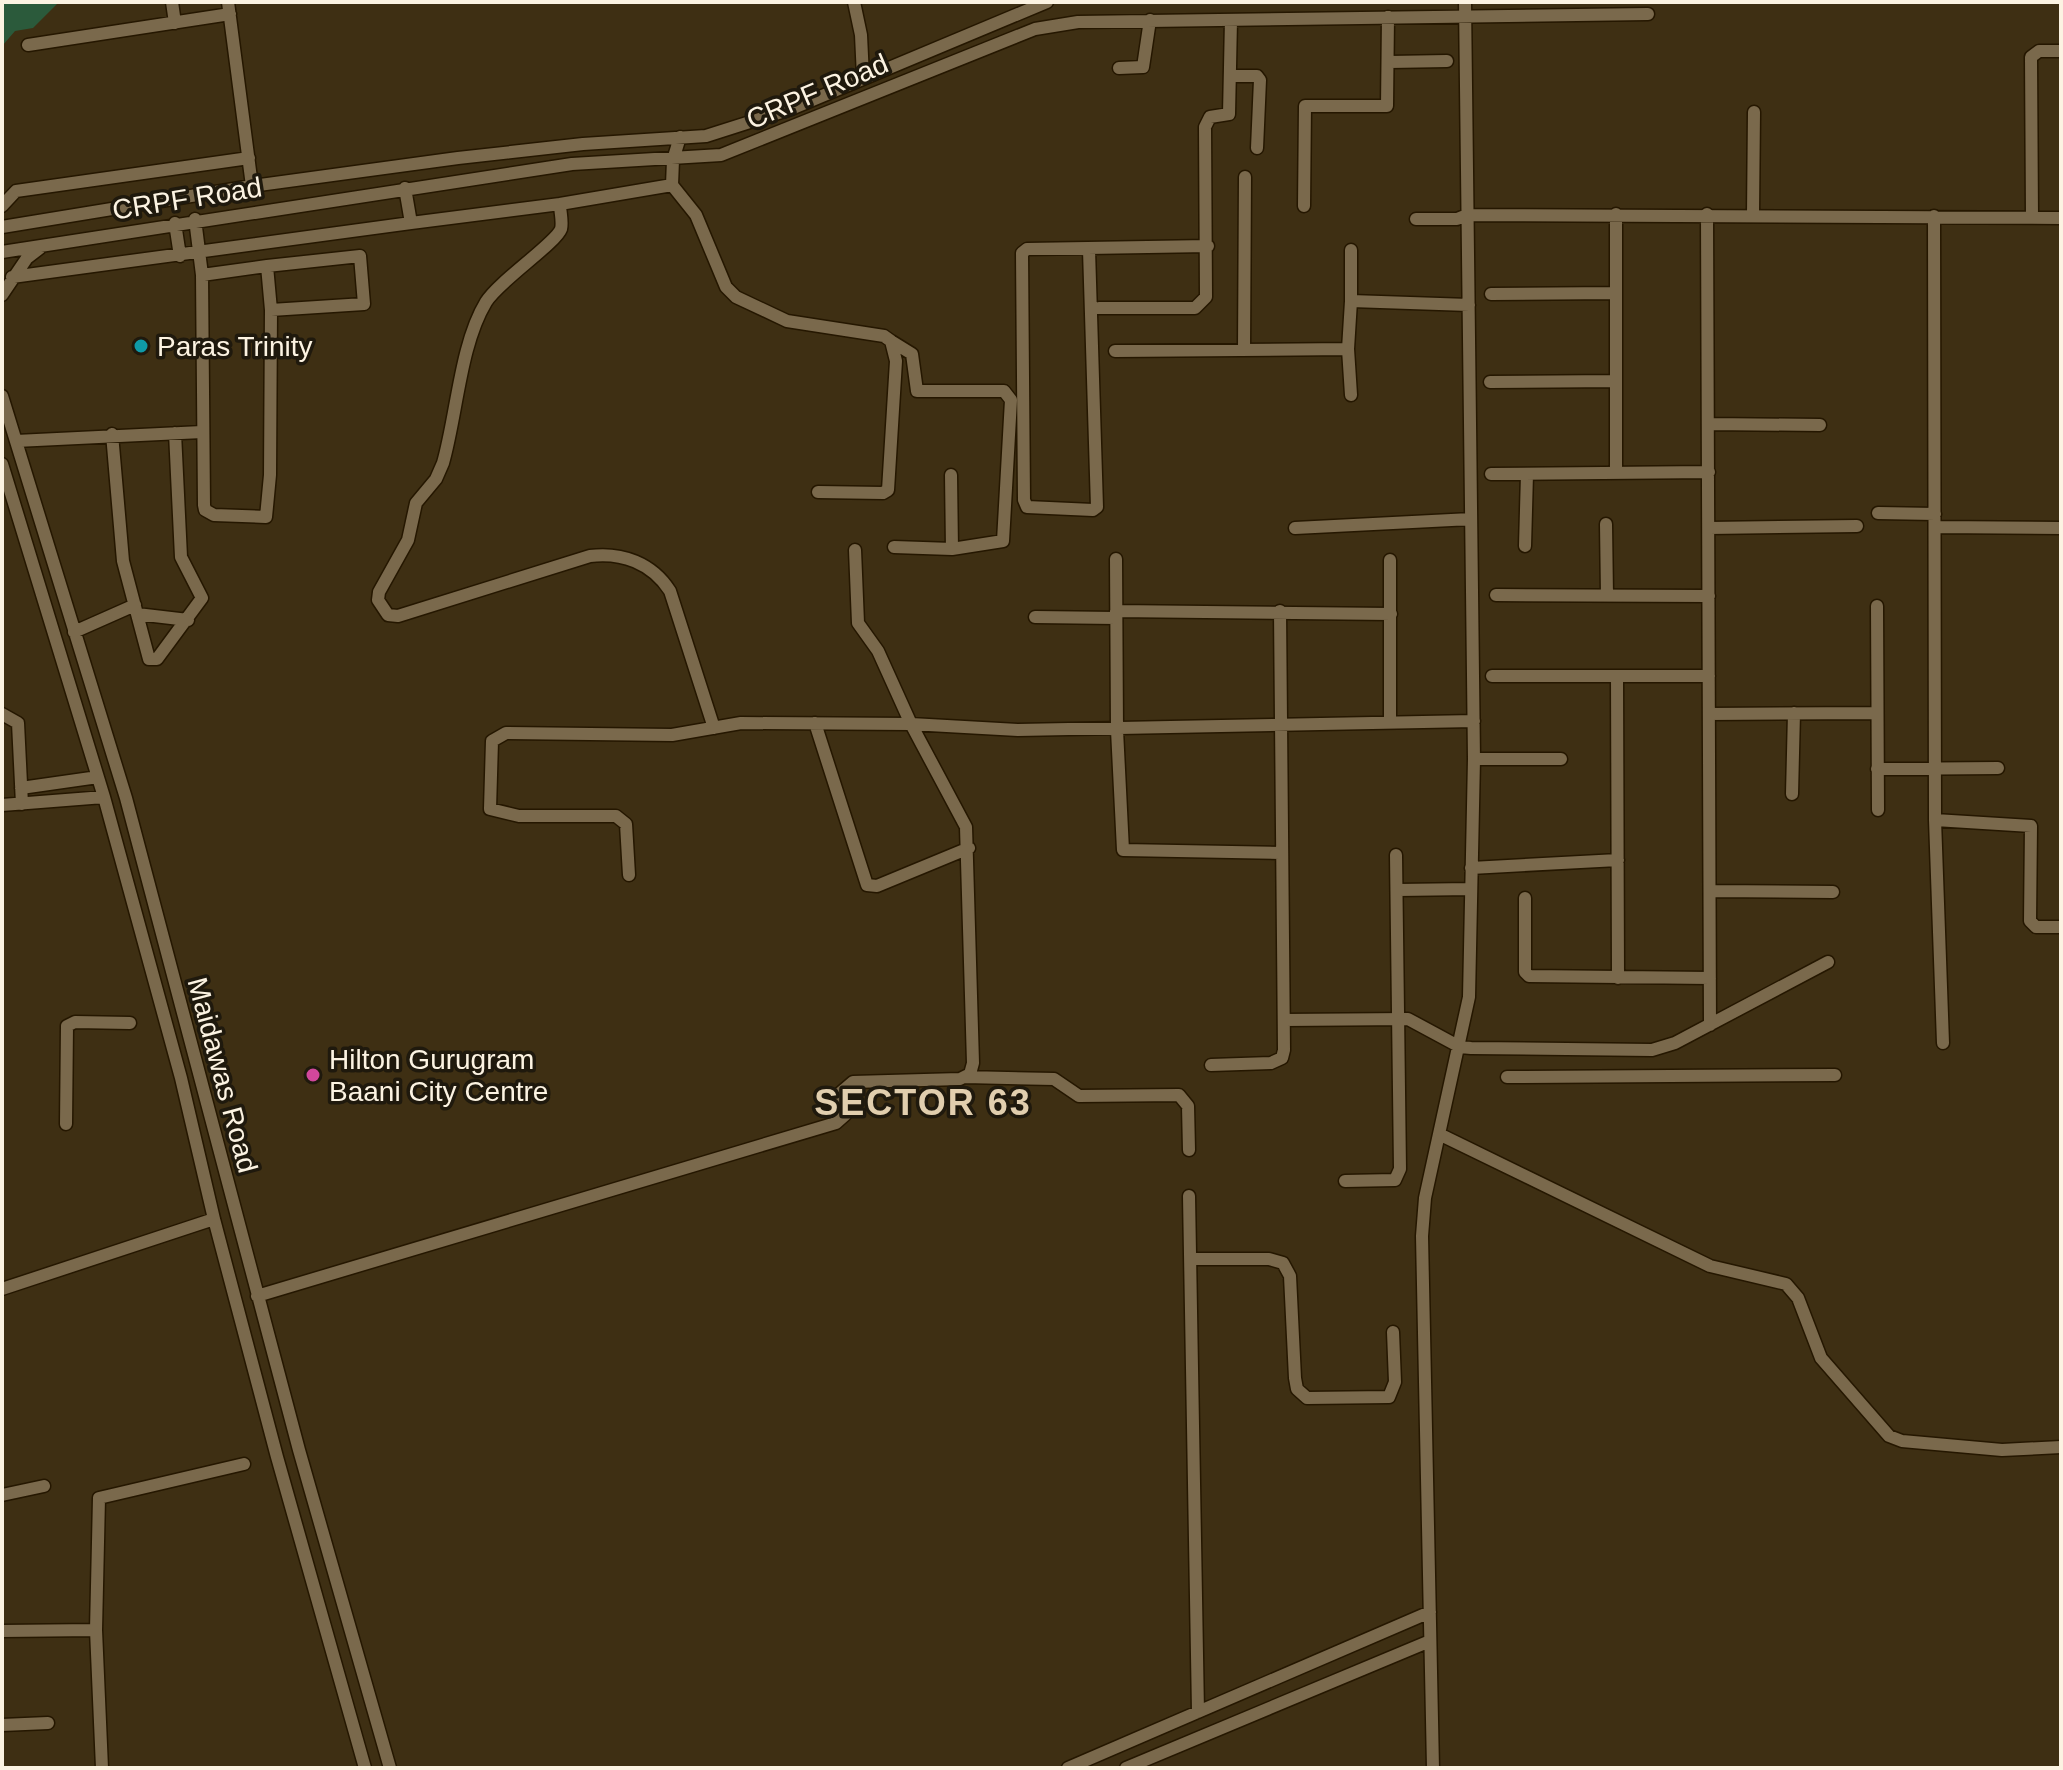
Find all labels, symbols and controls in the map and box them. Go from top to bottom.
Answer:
street label: CRPF Road [742,48,893,135]
street label: CRPF Road [110,171,264,226]
place label: Paras Trinity [157,331,313,362]
marker: Paras Trinity [132,337,150,355]
street label: Maidawas Road [182,974,263,1176]
place label: Hilton Gurugram Baani City Centre [329,1044,548,1107]
marker: Hilton Gurugram Baani City Centre [304,1066,322,1084]
district label: SECTOR 63 [814,1082,1032,1123]

